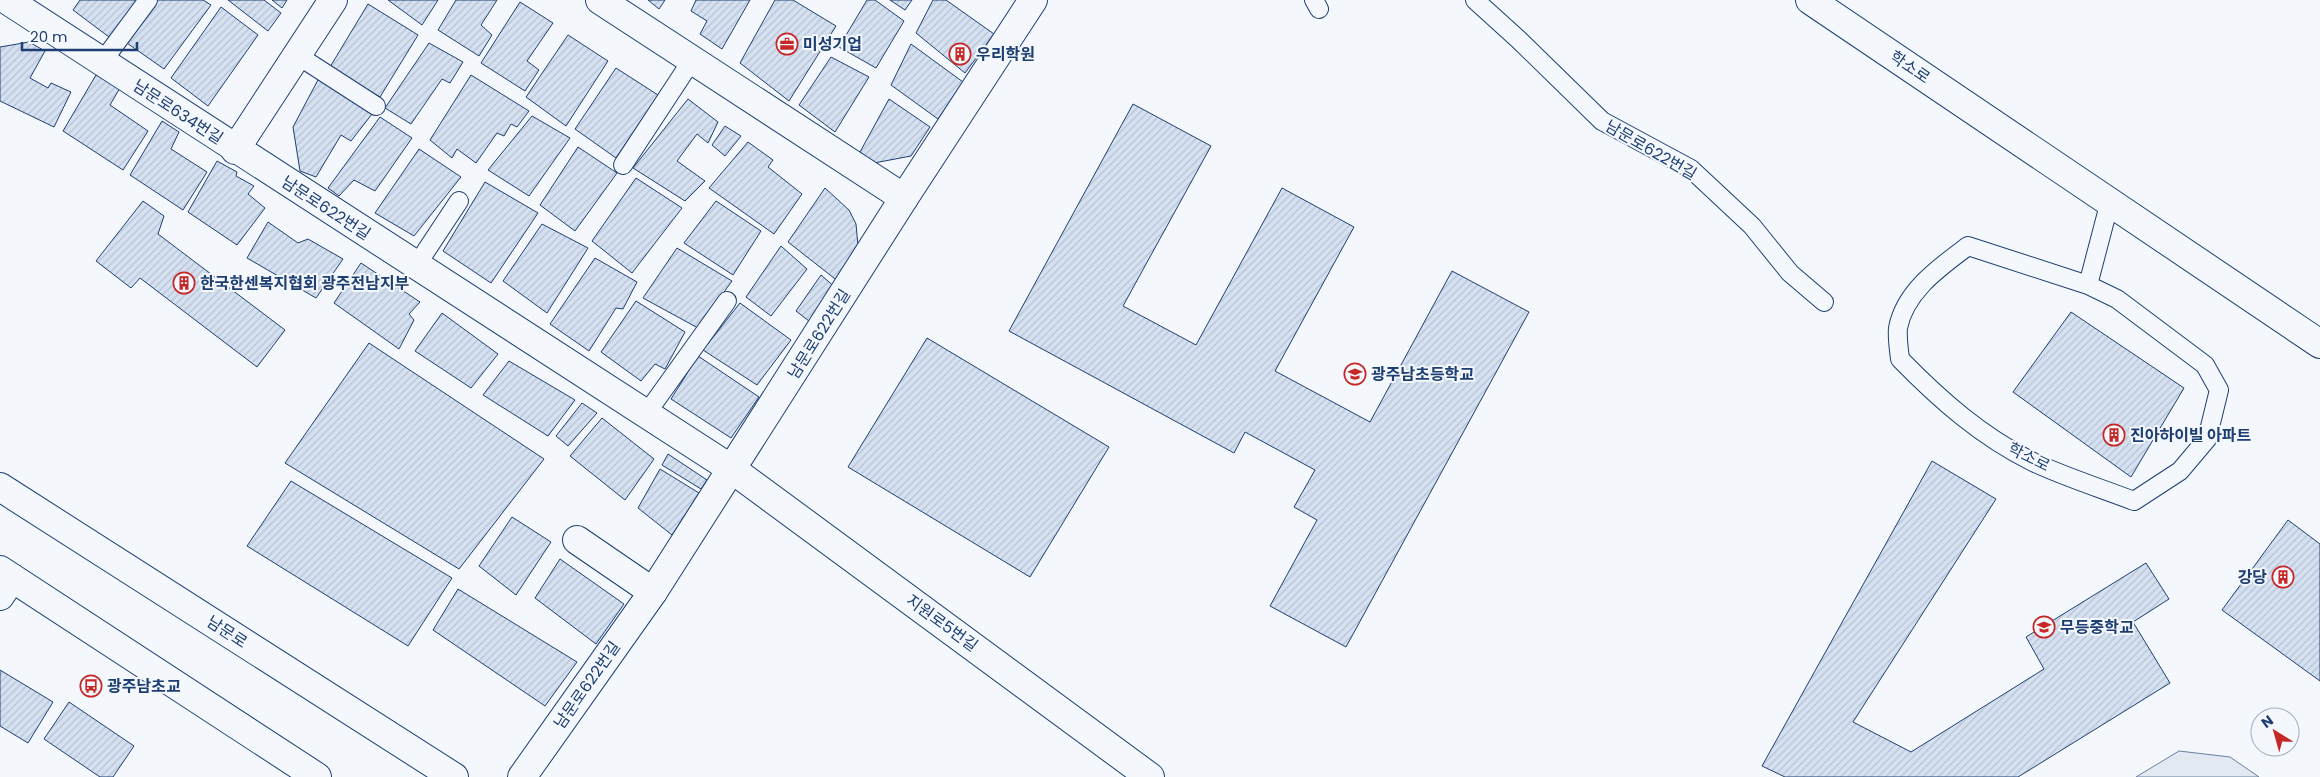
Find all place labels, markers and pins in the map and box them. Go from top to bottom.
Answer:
office icon: 미성기업 [775,32,799,56]
place label: 미성기업 [803,33,862,56]
building icon: 우리학원 [948,42,972,66]
place label: 우리학원 [976,43,1035,66]
building icon: 한국한센복지협회 광주전남지부 [172,271,196,295]
place label: 한국한센복지협회 광주전남지부 [200,272,409,295]
school or university icon: 광주남초등학교 [1343,362,1367,386]
place label: 광주남초등학교 [1371,363,1474,386]
building icon: 진아하이빌 아파트 [2102,423,2126,447]
place label: 진아하이빌 아파트 [2130,424,2251,447]
building icon: 강당 [2271,565,2295,589]
place label: 강당 [2238,566,2267,589]
school or university icon: 무등중학교 [2032,615,2056,639]
place label: 무등중학교 [2060,616,2134,639]
bus stop icon: 광주남초교 [79,674,103,698]
place label: 광주남초교 [107,675,181,698]

